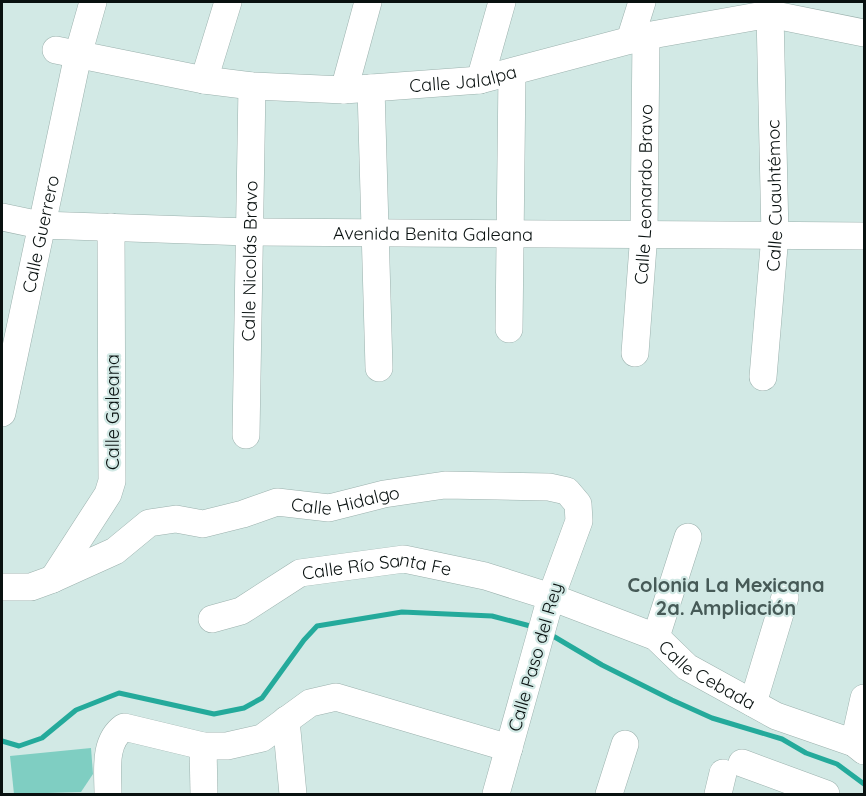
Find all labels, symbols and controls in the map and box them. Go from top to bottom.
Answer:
street label: Calle Jalalpa [408,59,519,97]
street label: Calle Leonardo Bravo [629,104,657,285]
street label: Calle Cuauhtémoc [760,119,787,272]
street label: Calle Guerrero [16,173,64,295]
street label: Calle Nicolás Bravo [236,180,262,342]
street label: Avenida Benita Galeana [333,221,533,245]
street label: Calle Galeana [101,354,124,470]
street label: Calle Hidalgo [290,480,401,520]
street label: Calle Río Santa Fe [301,547,454,584]
district label: Colonia La Mexicana 2a. Ampliación [628,572,824,620]
street label: Calle Paso del Rey [503,580,567,734]
street label: Calle Cebada [654,635,760,714]

